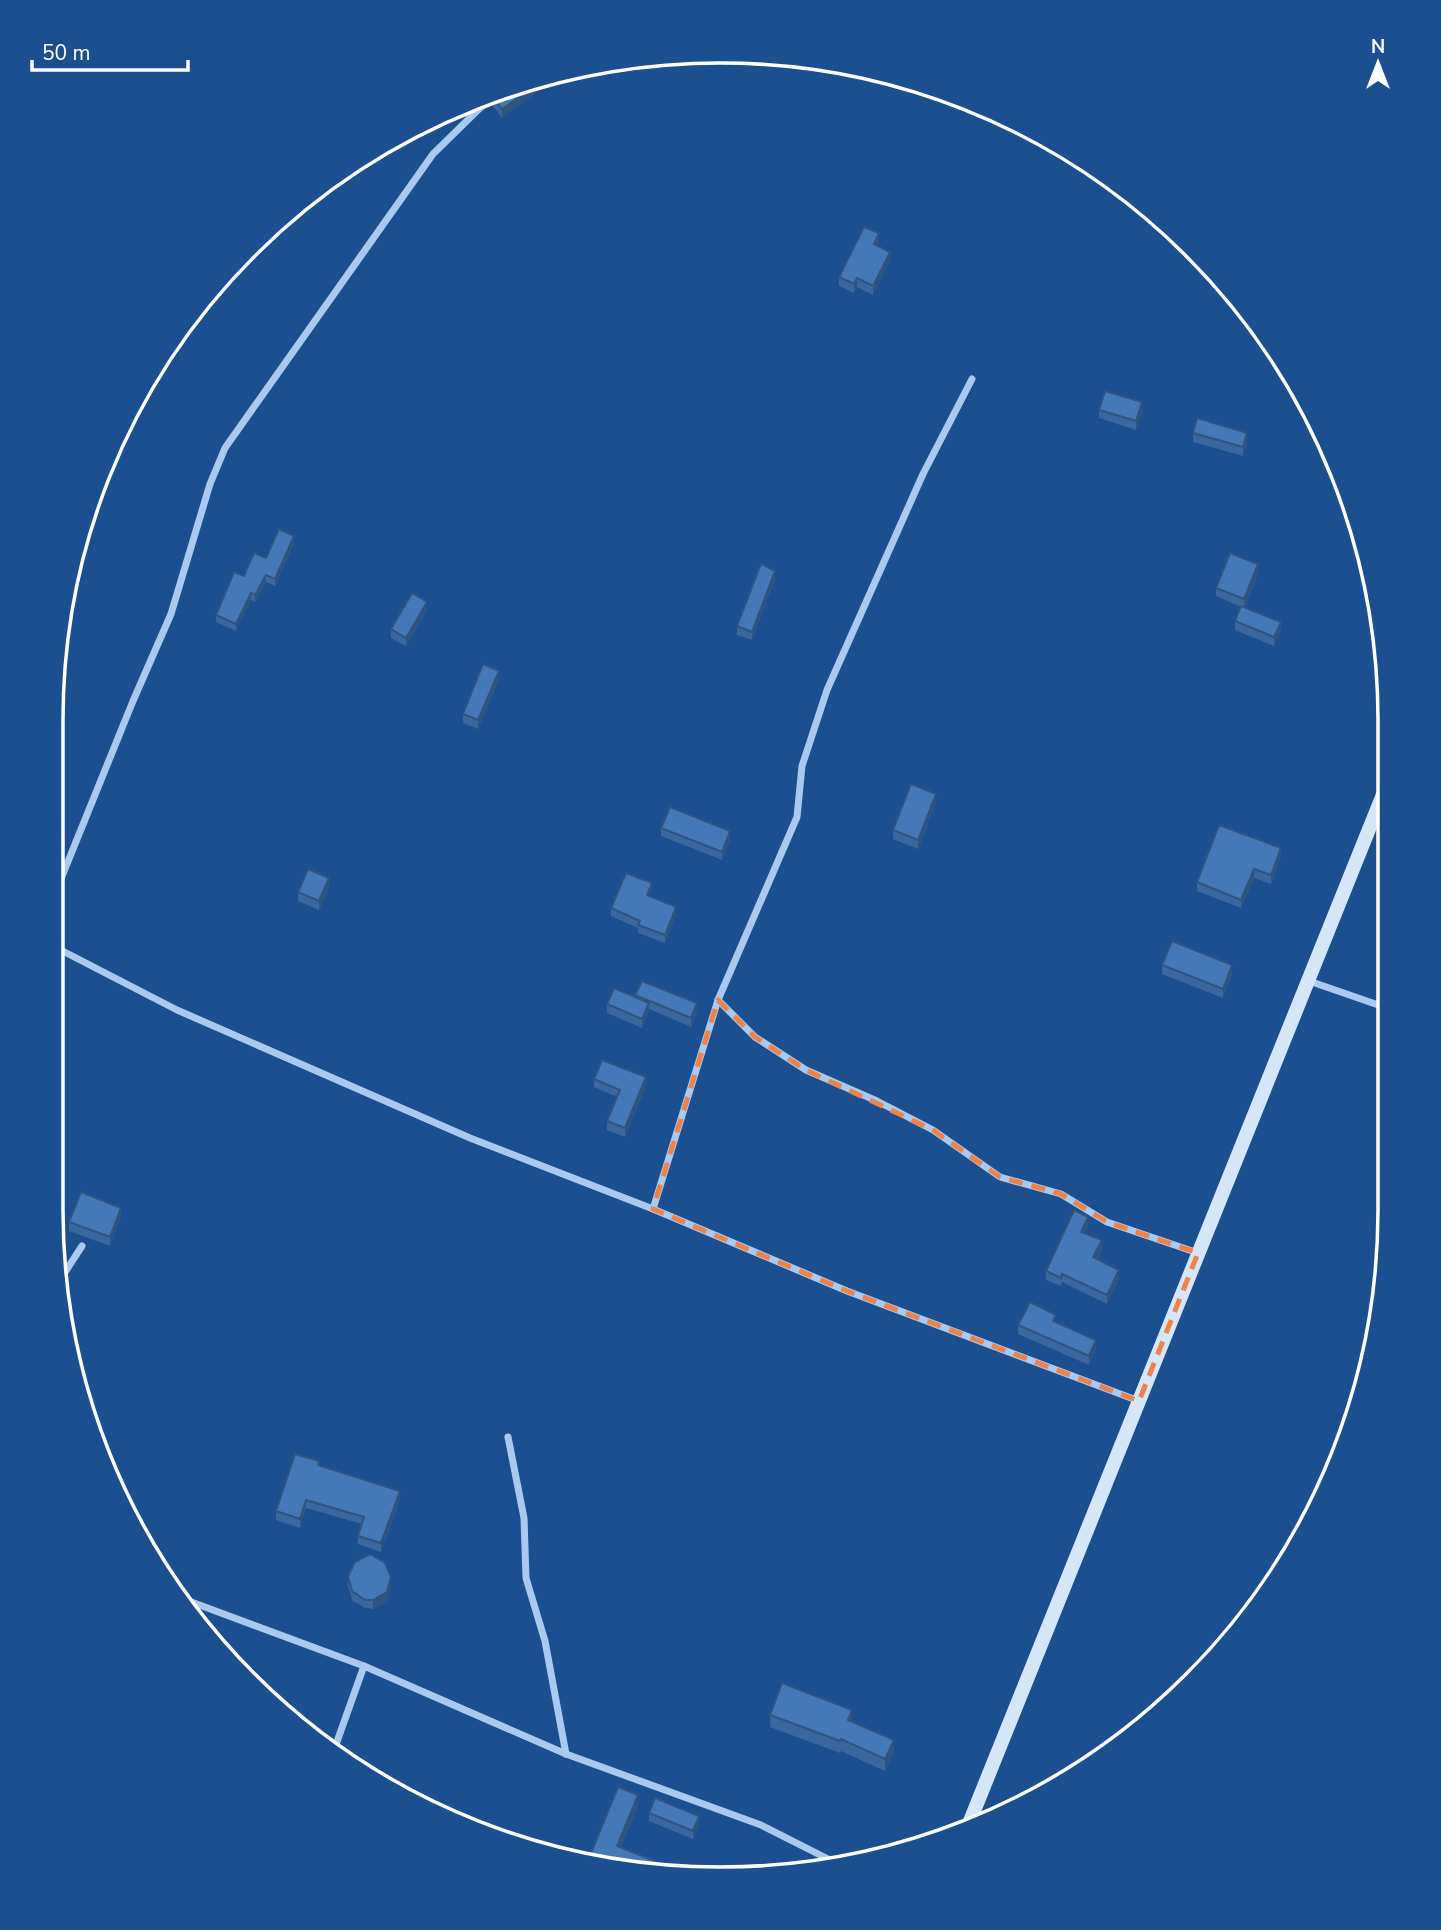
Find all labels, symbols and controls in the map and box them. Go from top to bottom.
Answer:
scale bar [32,28,187,72]
north arrow [1343,28,1413,98]
text: N [1371,34,1385,60]
text: 50 m [42,39,91,67]

